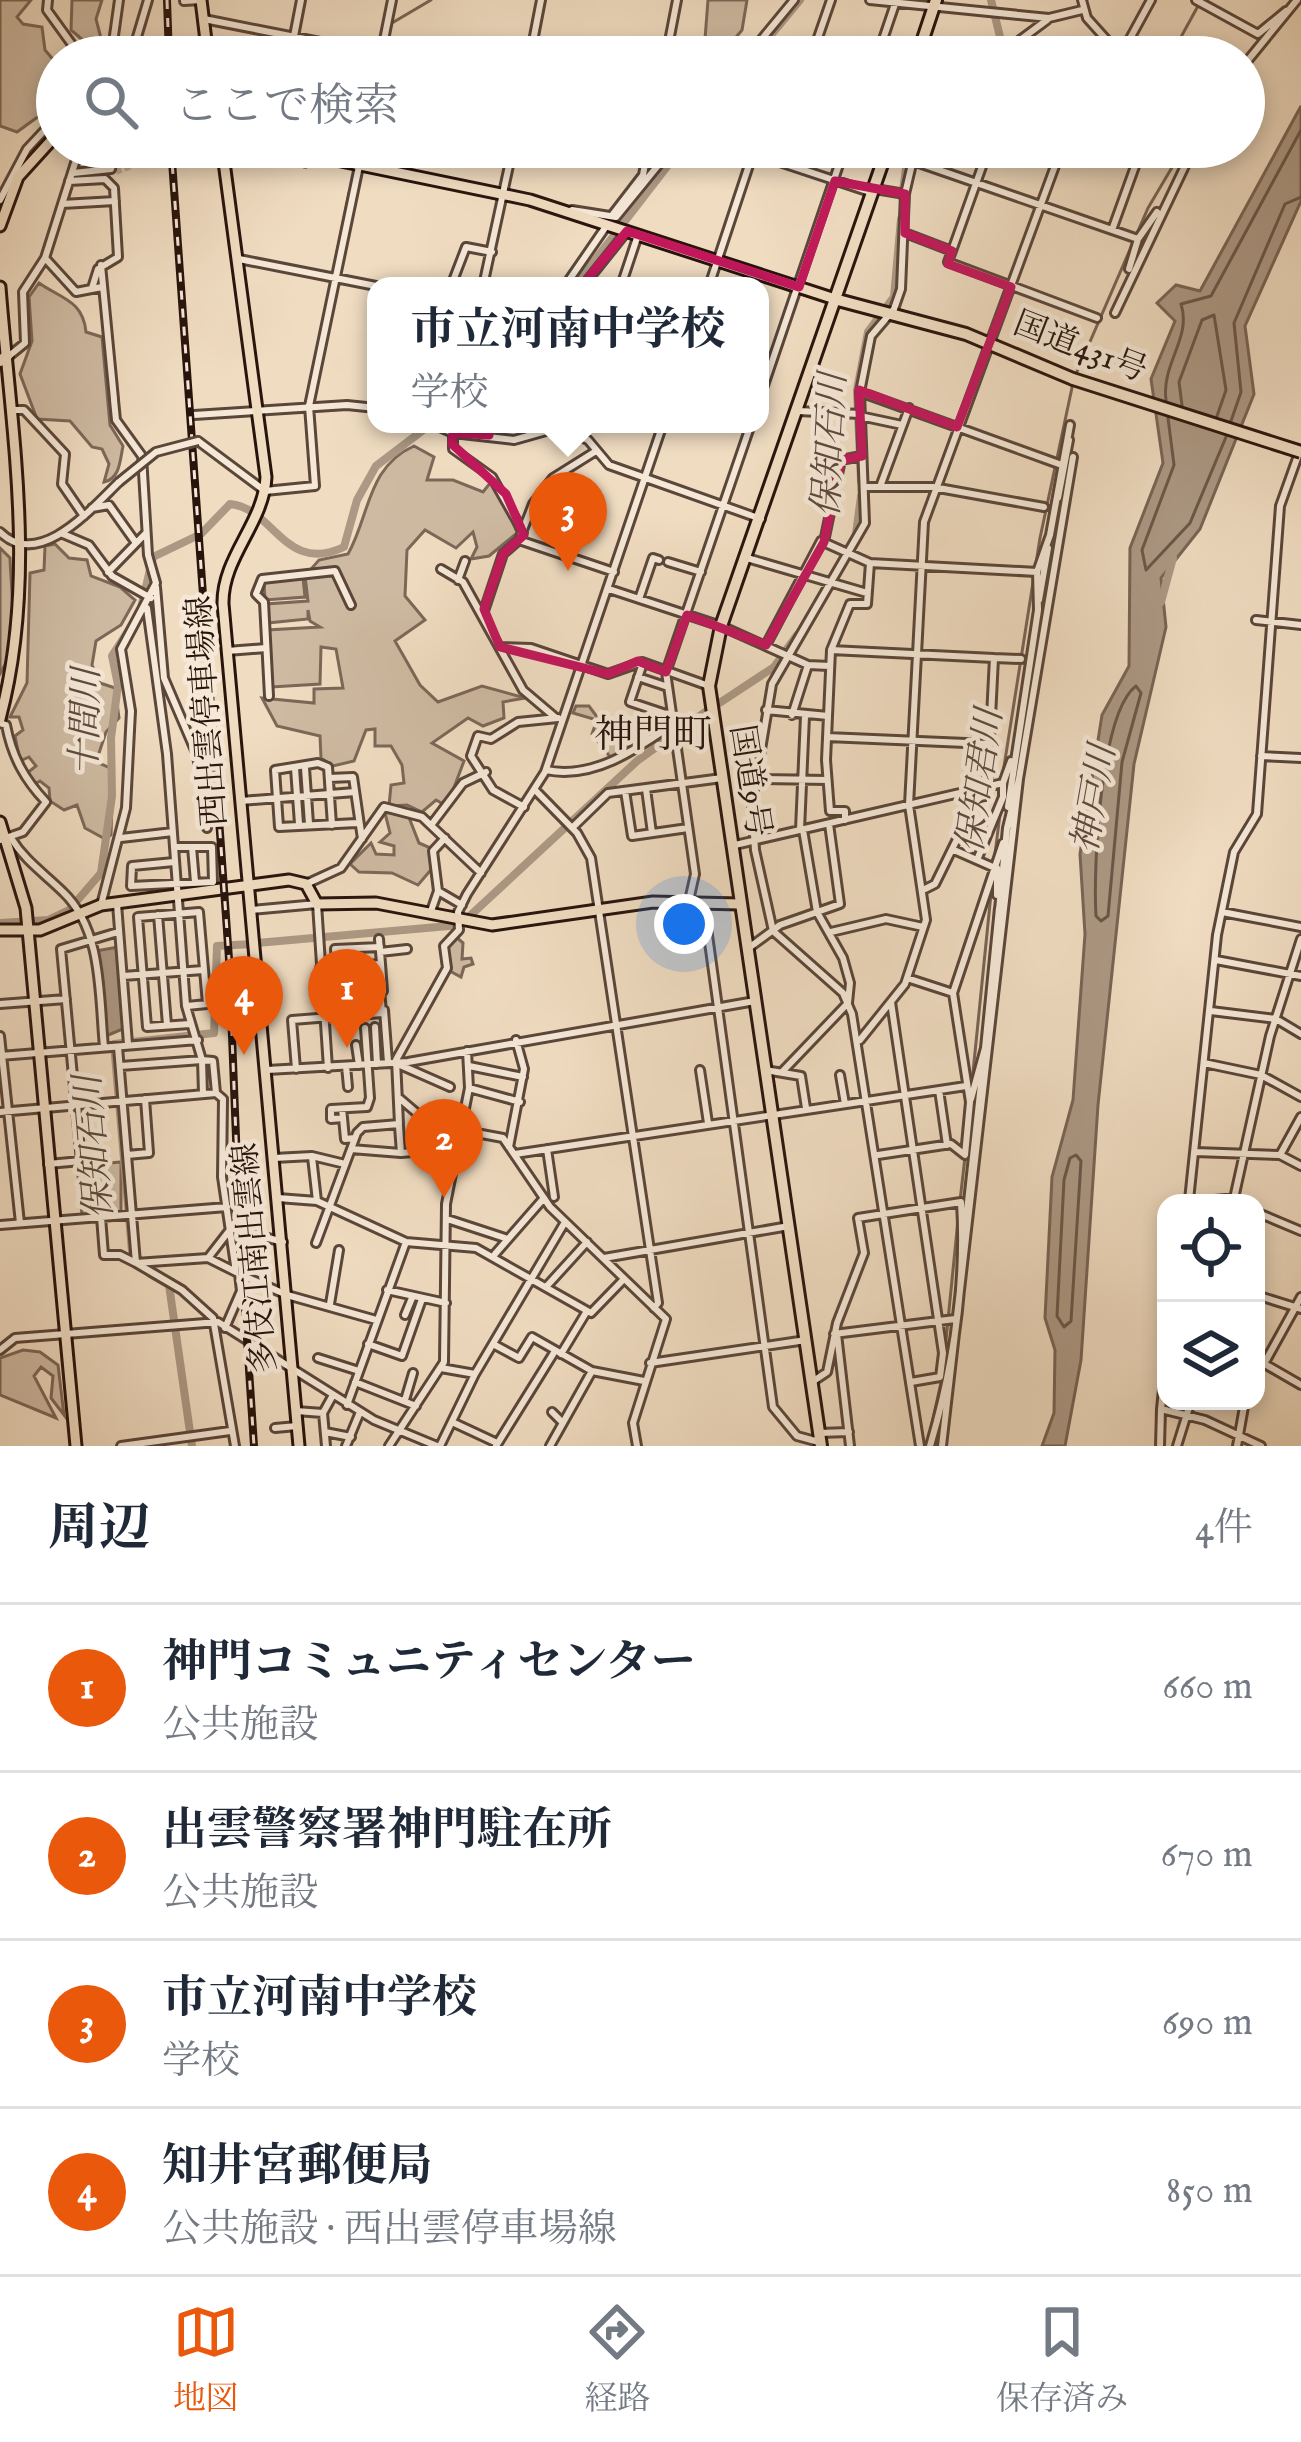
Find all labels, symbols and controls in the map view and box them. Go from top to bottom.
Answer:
search box [36,36,1265,168]
icon: search [78,69,144,135]
text: ここで検索 [174,79,399,136]
popup [367,277,769,433]
text: 市立河南中学校 [410,303,726,360]
street label: 国道431号 [1007,303,1153,393]
water label: 保知石川 [804,368,858,518]
text: 学校 [410,370,489,419]
pin: 3 [529,472,607,571]
street label: 西出雲停車場線 [179,594,237,828]
water label: 十間川 [63,664,111,776]
water label: 保知君川 [948,703,1014,856]
district label: 神門町 [594,712,712,761]
street label: 国道9号 [719,722,779,840]
water label: 神戸川 [1063,738,1128,856]
your location [654,894,714,954]
pin: 1 [308,949,386,1048]
pin: 4 [205,956,283,1055]
water label: 保知石川 [65,1069,124,1221]
pin: 2 [405,1099,483,1198]
street label: 多伎江南出雲線 [225,1141,287,1375]
map controls [1157,1194,1265,1410]
button: locate [1157,1194,1265,1302]
button: layers [1157,1302,1265,1410]
text: 周辺 [48,1498,150,1563]
text: 4件 [1195,1505,1253,1554]
text: 神門コミュニティセンター [162,1635,696,1692]
text: 1 [80,1663,94,1712]
text: 660 m [1162,1663,1253,1712]
text: 公共施設 [162,1702,318,1751]
text: 出雲警察署神門駐在所 [162,1803,612,1860]
text: 2 [78,1831,96,1880]
text: 670 m [1161,1831,1253,1880]
text: 公共施設 [162,1870,318,1919]
text: 市立河南中学校 [162,1971,477,2028]
text: 3 [80,1999,94,2048]
text: 690 m [1162,1999,1253,2048]
text: 学校 [162,2038,240,2087]
text: 知井宮郵便局 [162,2139,432,2196]
text: 4 [77,2167,97,2216]
text: 850 m [1166,2167,1253,2216]
text: 公共施設 · 西出雲停車場線 [162,2206,617,2255]
tab: 地図 [173,2299,239,2421]
tab: 経路 [584,2299,650,2421]
tab: 保存済み [996,2299,1128,2421]

